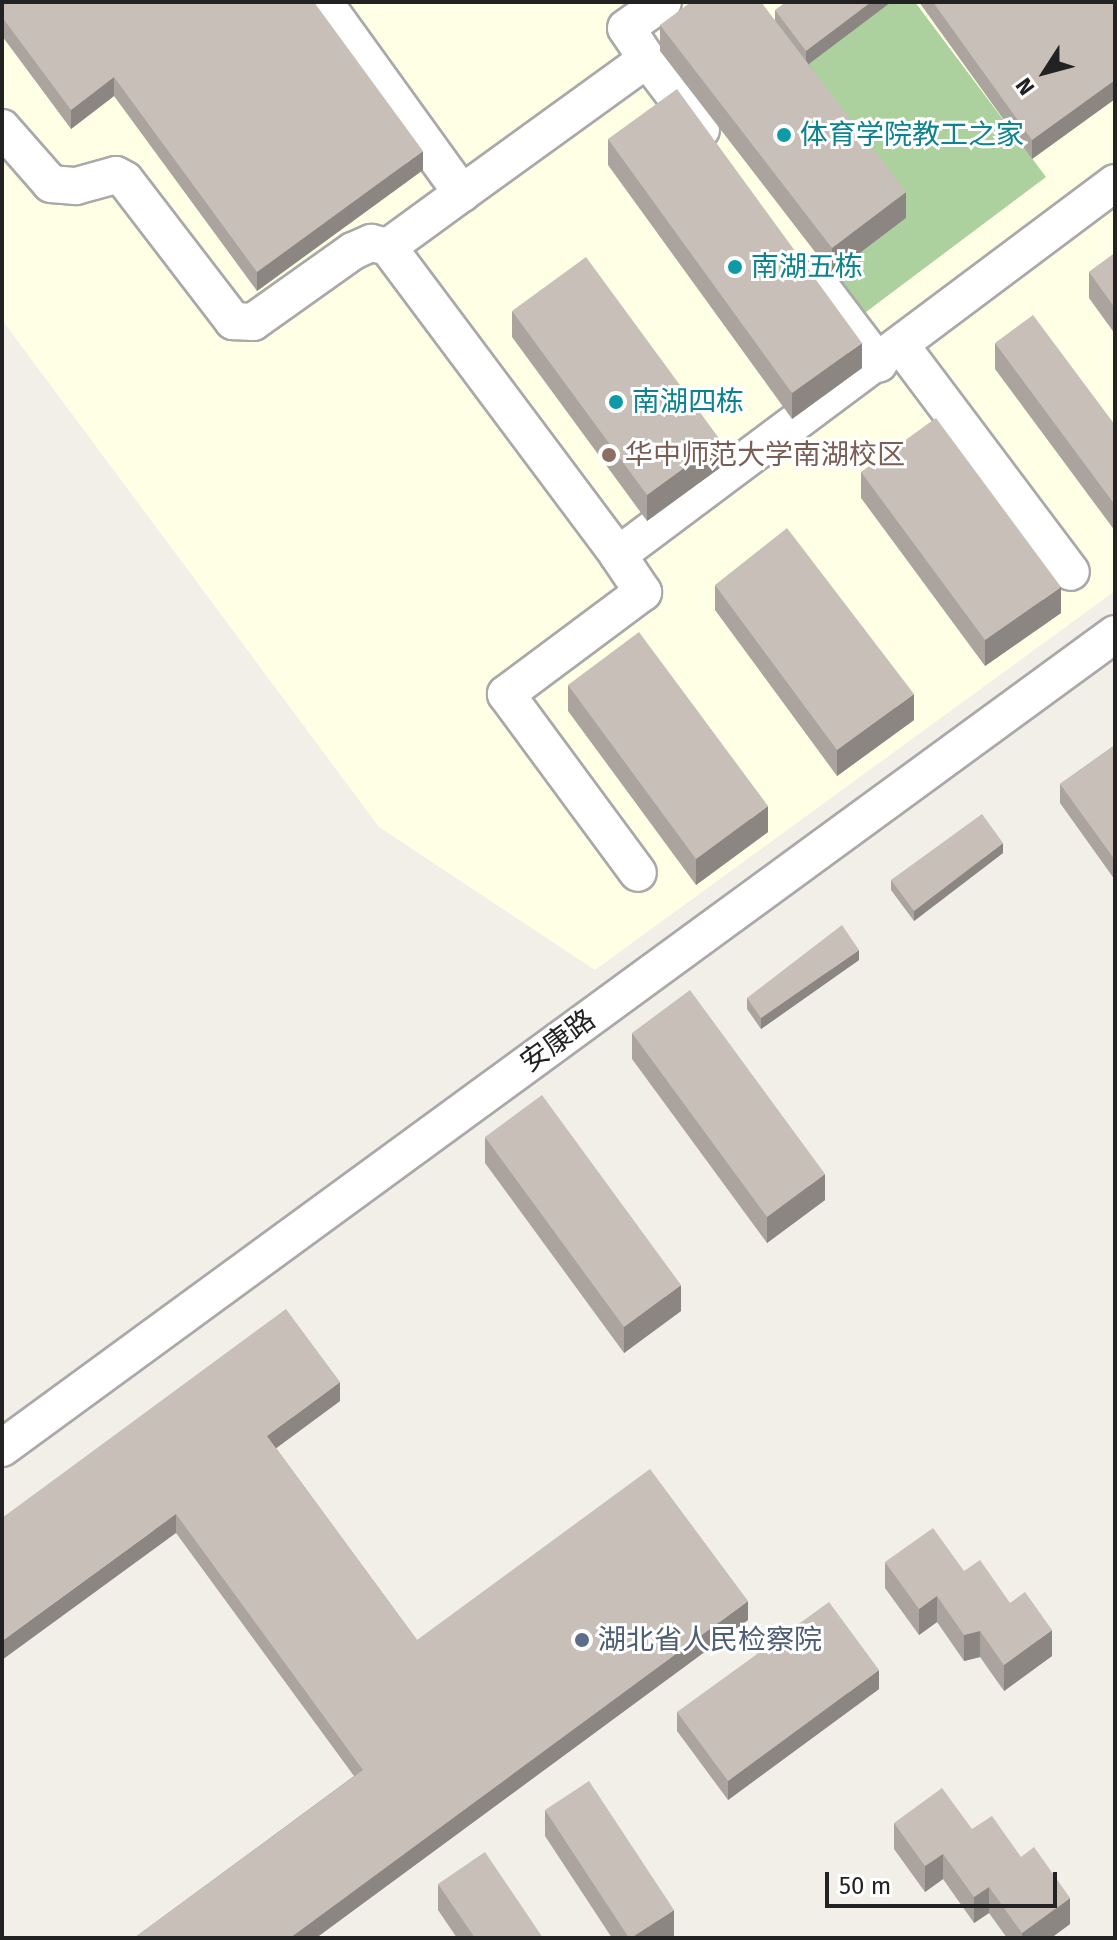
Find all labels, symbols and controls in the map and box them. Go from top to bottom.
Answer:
north arrow [1005,32,1085,112]
text: N [1010,73,1040,100]
place label: 体育学院教工之家 [800,118,1024,152]
marker: 体育学院教工之家 [775,126,793,144]
place label: 南湖五栋 [751,250,863,284]
marker: 南湖五栋 [726,258,744,276]
place label: 南湖四栋 [632,385,744,419]
marker: 南湖四栋 [607,393,625,411]
place label: 华中师范大学南湖校区 [625,438,905,472]
marker: 华中师范大学南湖校区 [600,446,618,464]
street label: 安康路 [514,1003,602,1079]
place label: 湖北省人民检察院 [598,1623,822,1657]
marker: 湖北省人民检察院 [573,1631,591,1649]
scale bar [829,1856,1061,1906]
text: 50 m [839,1872,891,1900]

